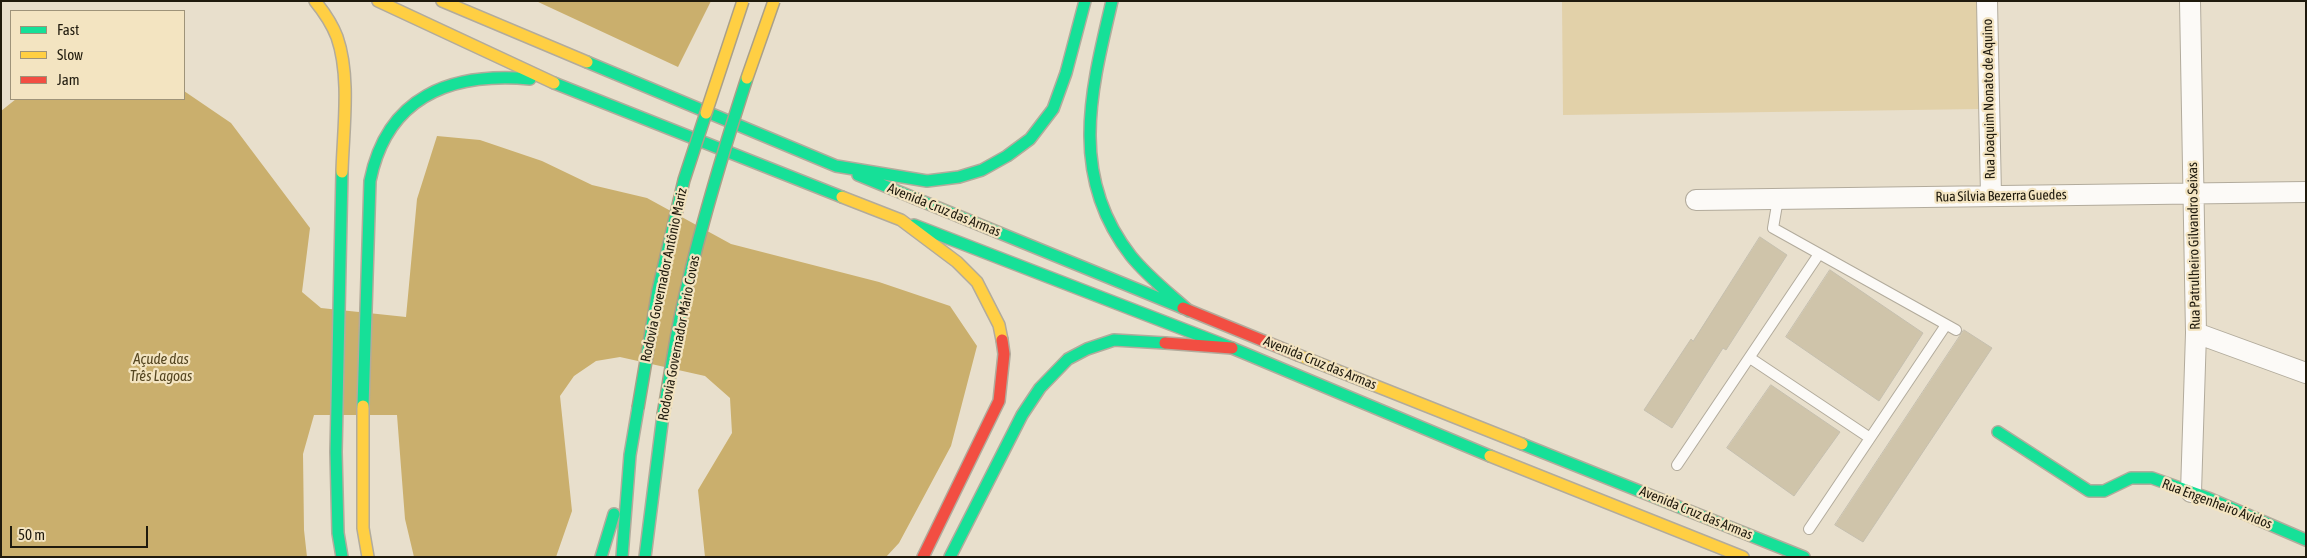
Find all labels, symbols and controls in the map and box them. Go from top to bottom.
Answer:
legend [10,10,185,100]
street label: Rua Joaquim Nonato de Aquino [1979,19,1999,179]
text: Fast [57,21,79,38]
text: Slow [57,46,83,63]
text: Jam [57,71,80,88]
street label: Rua Patrulheiro Gilvandro Seixas [2184,162,2204,330]
street label: Avenida Cruz das Armas [885,180,1003,240]
street label: Rodovia Governador Antônio Mariz [637,186,691,364]
street label: Rua Sílvia Bezerra Guedes [1935,186,2067,206]
street label: Rodovia Governador Mário Covas [655,254,703,422]
street label: Avenida Cruz das Armas [1261,333,1379,393]
water label: Açude das Três Lagoas [130,350,192,385]
street label: Rua Engenheiro Ávidos [2159,475,2275,533]
street label: Avenida Cruz das Armas [1637,483,1755,543]
scale bar [12,516,150,548]
text: 50 m [18,526,45,543]

